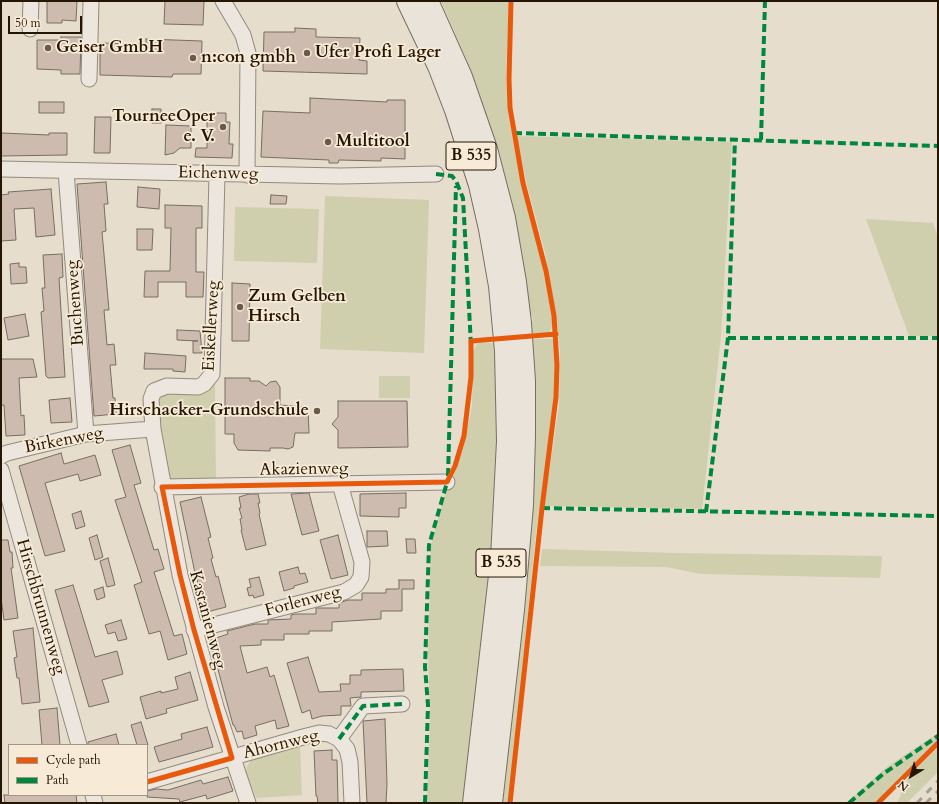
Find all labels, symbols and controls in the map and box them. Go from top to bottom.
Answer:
scale bar [10,8,84,34]
text: 50 m [15,15,41,31]
place label: Geiser GmbH [56,38,163,58]
marker: Geiser GmbH [43,43,53,53]
place label: Ufer Profi Lager [315,43,441,63]
place label: n:con gmbh [201,48,296,68]
marker: Ufer Profi Lager [302,48,312,58]
marker: n:con gmbh [188,53,198,63]
place label: TourneeOper e. V. [112,107,215,147]
marker: TourneeOper e. V. [218,122,228,132]
place label: Multitool [336,132,410,152]
marker: Multitool [323,137,333,147]
road number: B 535 [446,142,496,170]
street label: Eichenweg [178,163,258,185]
street label: Buchenweg [63,259,89,347]
street label: Eiskellerweg [199,280,225,372]
place label: Zum Gelben Hirsch [248,287,346,327]
marker: Zum Gelben Hirsch [235,302,245,312]
place label: Hirschacker-Grundschule [109,401,309,421]
marker: Hirschacker-Grundschule [312,406,322,416]
street label: Birkenweg [23,423,105,459]
street label: Akazienweg [259,459,349,481]
street label: Hirschbrunnenweg [11,537,69,677]
road number: B 535 [476,549,526,577]
street label: Kastanienweg [184,569,230,671]
street label: Forlenweg [263,582,343,622]
street label: Ahornweg [241,726,321,764]
legend [8,744,148,796]
text: Cycle path [46,752,101,768]
north arrow [891,756,931,796]
text: Path [46,772,69,788]
text: N [895,777,912,795]

